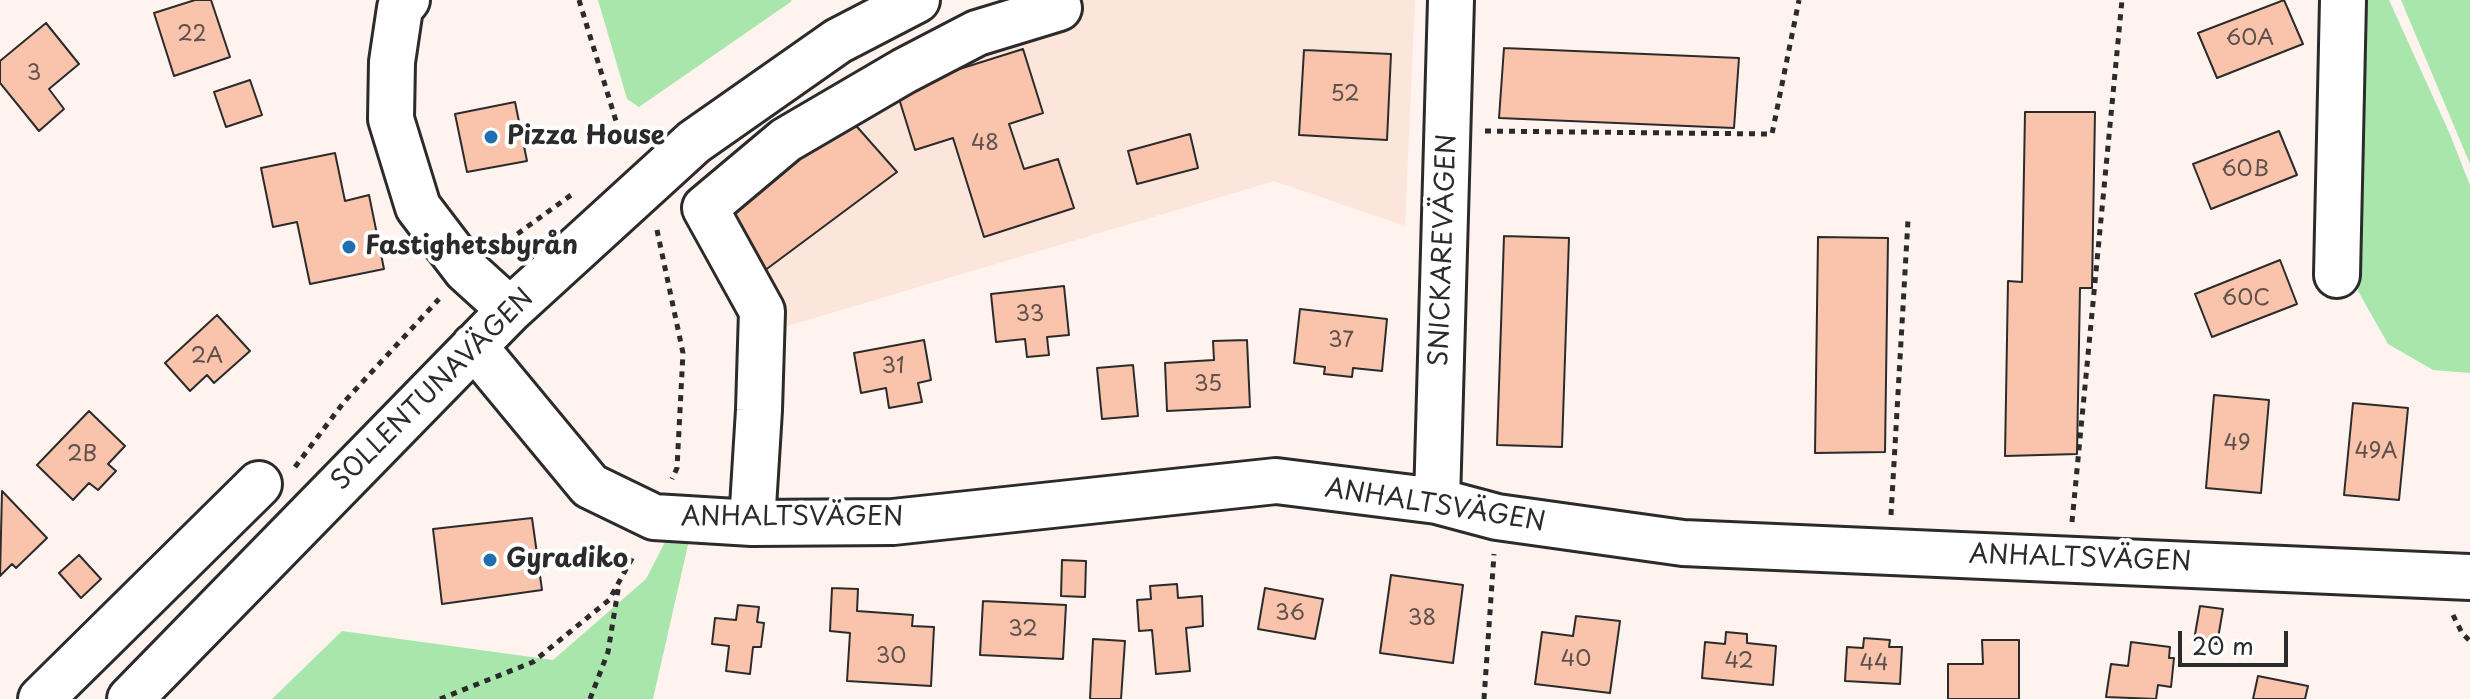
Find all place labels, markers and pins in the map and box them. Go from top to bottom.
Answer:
place label: Pizza House [507,121,665,153]
marker: Pizza House [482,128,500,146]
place label: Fastighetsbyrån [365,231,578,263]
marker: Fastighetsbyrån [340,238,358,256]
place label: Gyradiko [506,544,628,576]
marker: Gyradiko [481,551,499,569]

